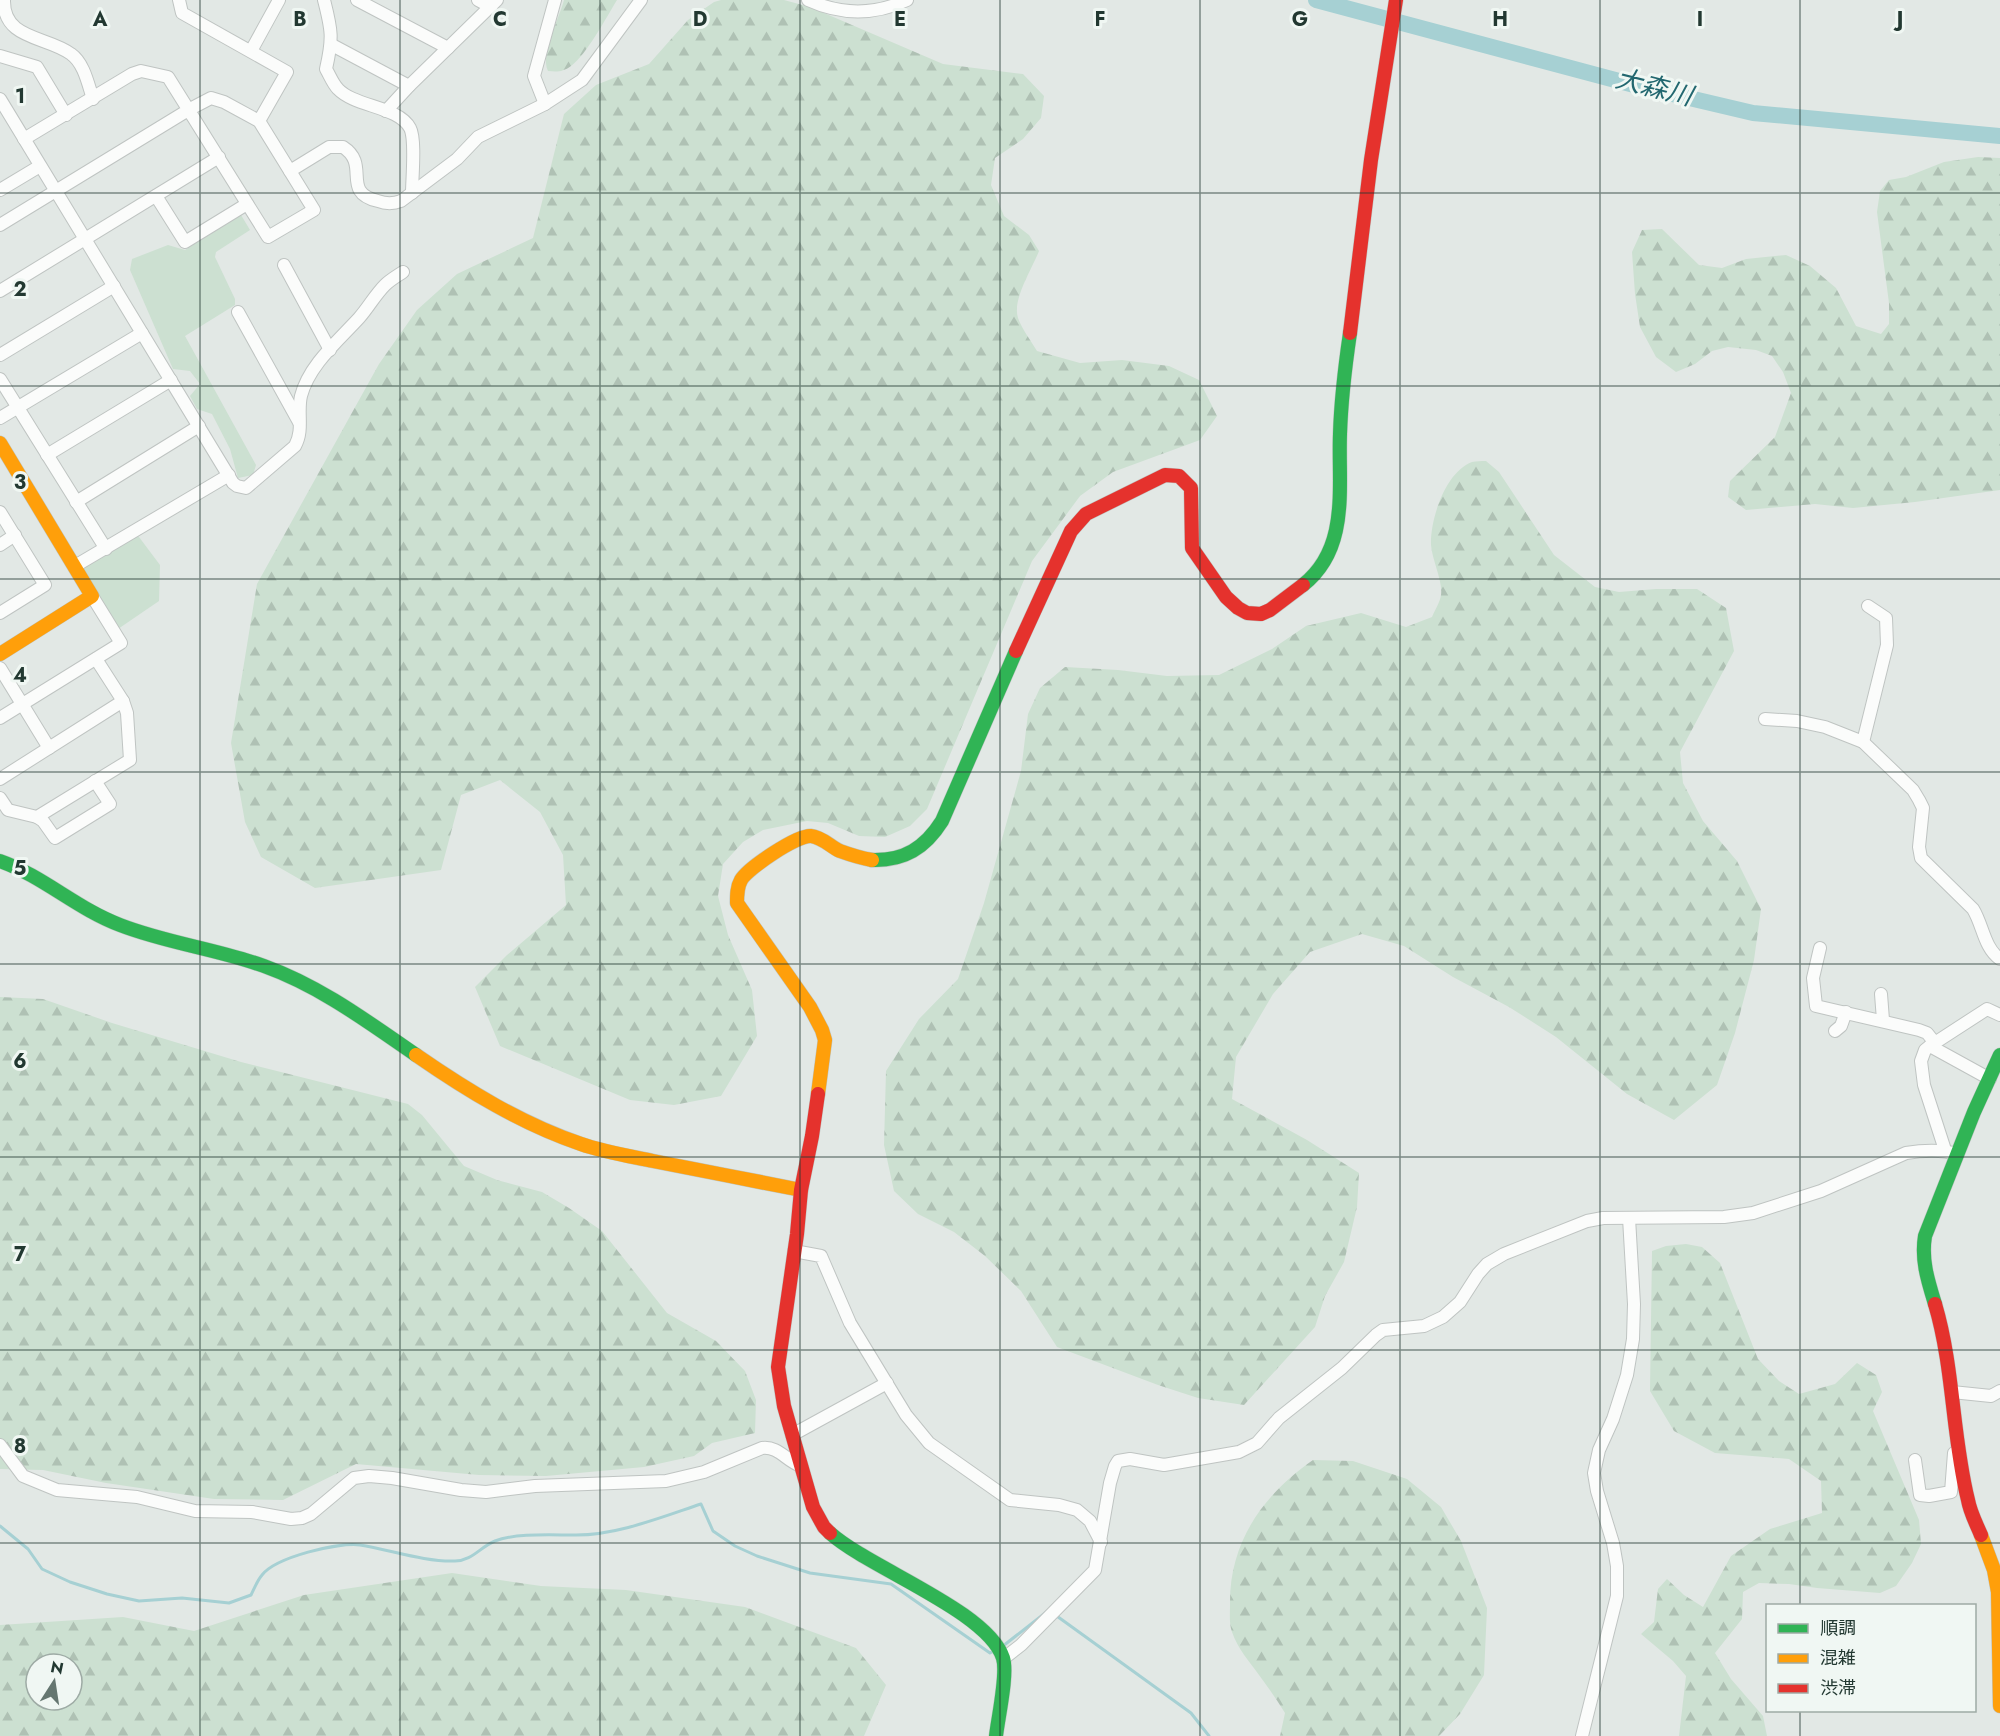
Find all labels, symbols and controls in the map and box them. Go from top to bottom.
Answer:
text: A [92,5,108,34]
text: B [293,5,307,34]
text: C [493,5,507,34]
text: D [693,5,707,34]
text: E [894,5,906,34]
text: F [1094,5,1106,34]
text: G [1292,5,1308,34]
text: H [1492,5,1508,34]
text: I [1697,5,1703,34]
text: J [1893,5,1903,34]
water label: 大森川 [1612,59,1699,116]
text: 1 [15,82,25,111]
text: 2 [13,275,27,304]
text: 3 [14,468,26,497]
text: 4 [13,661,27,690]
text: 5 [14,854,27,883]
text: 6 [13,1047,27,1076]
text: 7 [14,1240,27,1269]
text: 8 [14,1432,26,1461]
legend [1766,1604,1976,1712]
text: 順調 [1820,1615,1856,1641]
text: 混雑 [1820,1645,1856,1671]
north arrow [24,1652,84,1712]
text: N [48,1655,66,1680]
text: 渋滞 [1820,1675,1856,1701]

